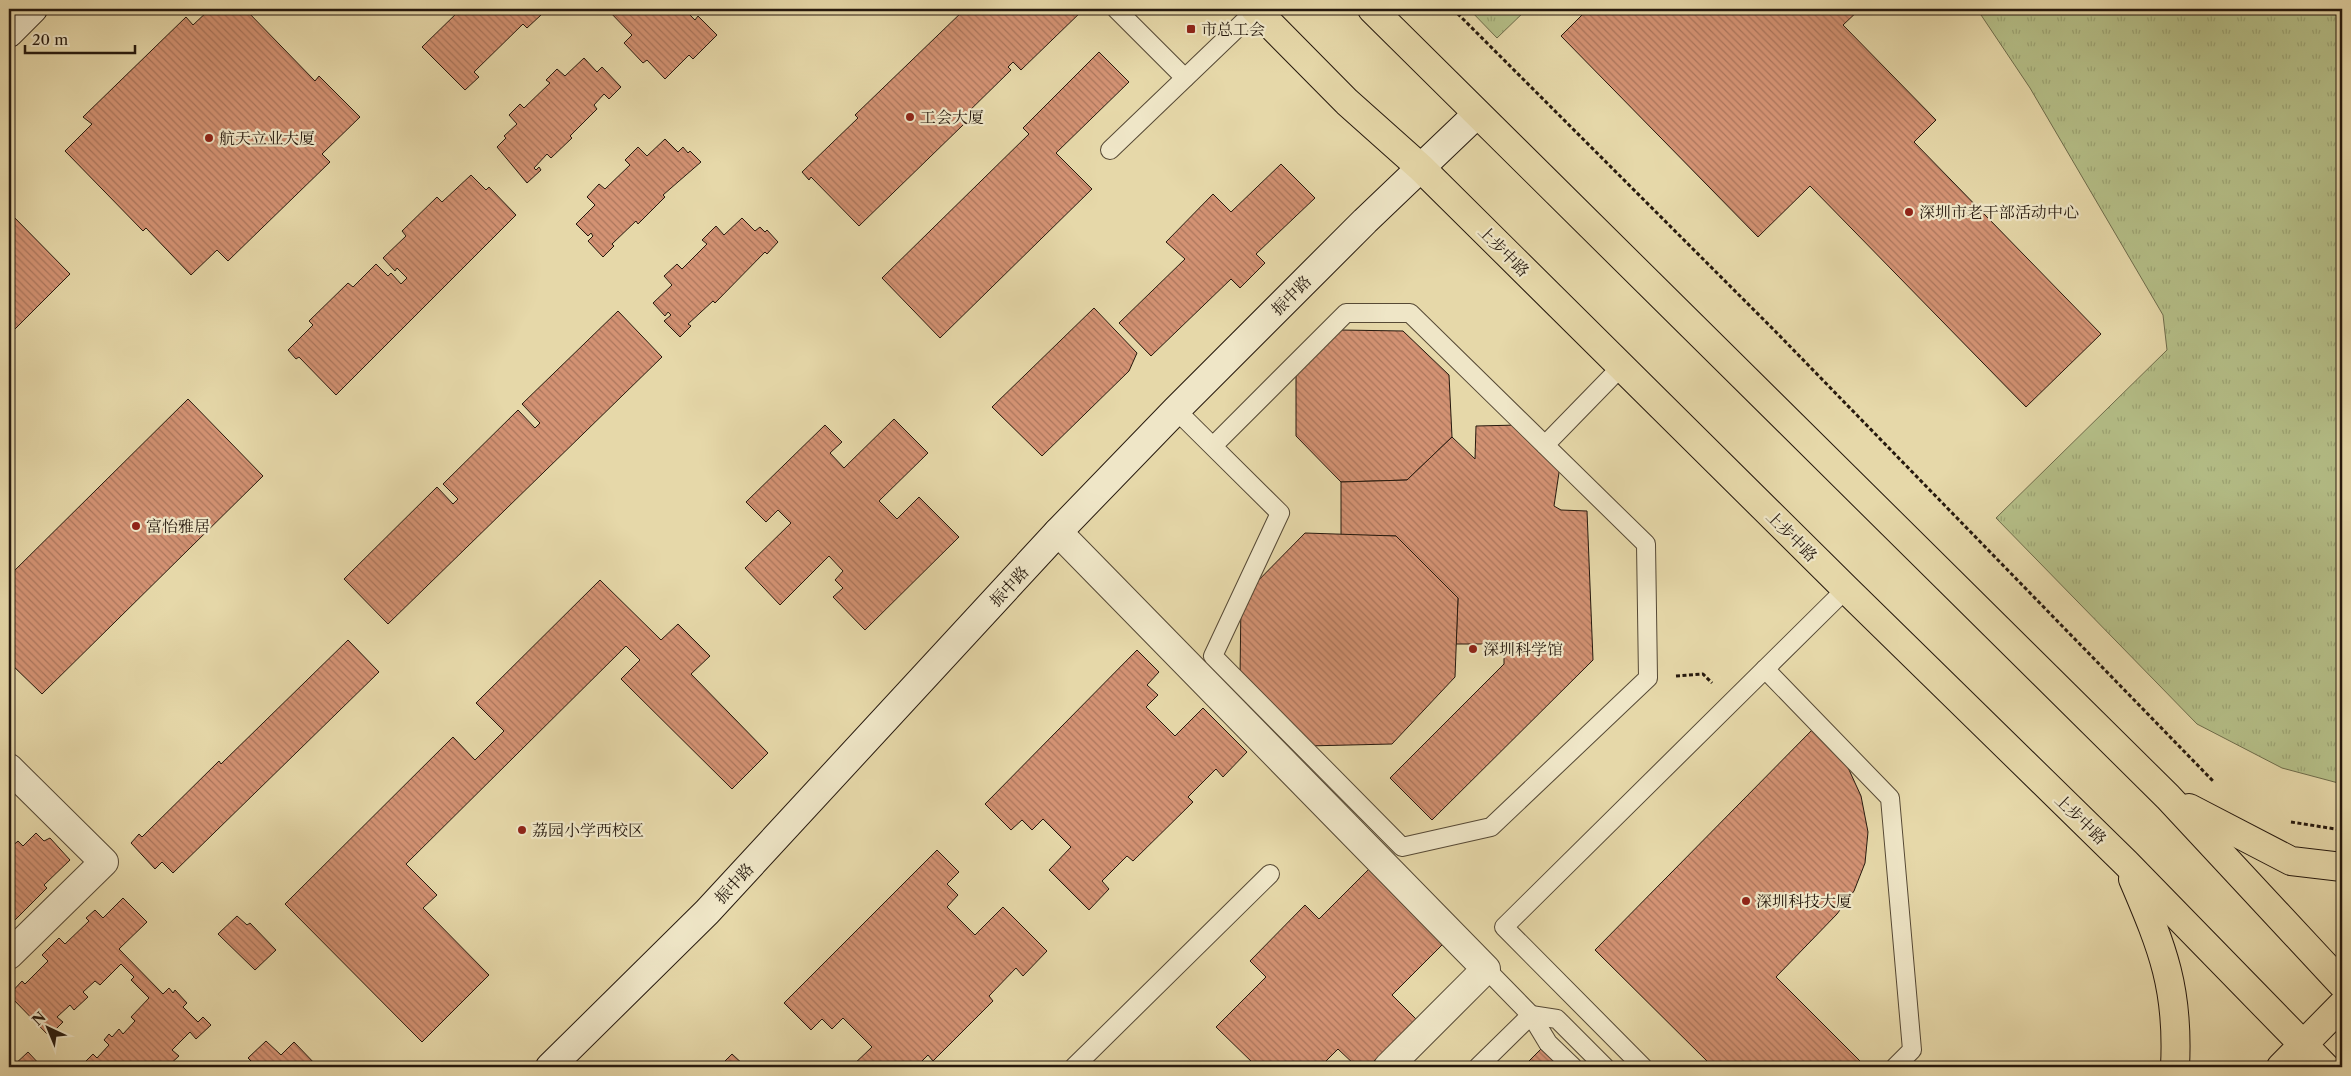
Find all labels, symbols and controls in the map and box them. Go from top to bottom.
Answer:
place label: 市总工会 [1201,19,1265,39]
scale bar [25,22,135,54]
marker: 市总工会 [1185,23,1197,35]
text: 20 m [32,30,68,49]
place label: 工会大厦 [920,107,984,127]
marker: 工会大厦 [904,111,916,123]
place label: 航天立业大厦 [219,128,315,148]
marker: 航天立业大厦 [203,132,215,144]
place label: 深圳市老干部活动中心 [1919,202,2079,222]
marker: 深圳市老干部活动中心 [1903,206,1915,218]
street label: 上步中路 [1474,221,1534,281]
street label: 振中路 [1267,271,1315,319]
street label: 上步中路 [1762,506,1822,566]
place label: 富怡雅居 [146,516,210,536]
marker: 富怡雅居 [130,520,142,532]
street label: 振中路 [985,562,1033,610]
place label: 深圳科学馆 [1483,639,1563,659]
marker: 深圳科学馆 [1467,643,1479,655]
street label: 上步中路 [2051,790,2111,848]
place label: 荔园小学西校区 [532,820,644,840]
marker: 荔园小学西校区 [516,824,528,836]
street label: 振中路 [710,859,758,907]
place label: 深圳科技大厦 [1756,891,1852,911]
marker: 深圳科技大厦 [1740,895,1752,907]
north arrow [22,1004,72,1054]
text: N [28,1008,50,1029]

